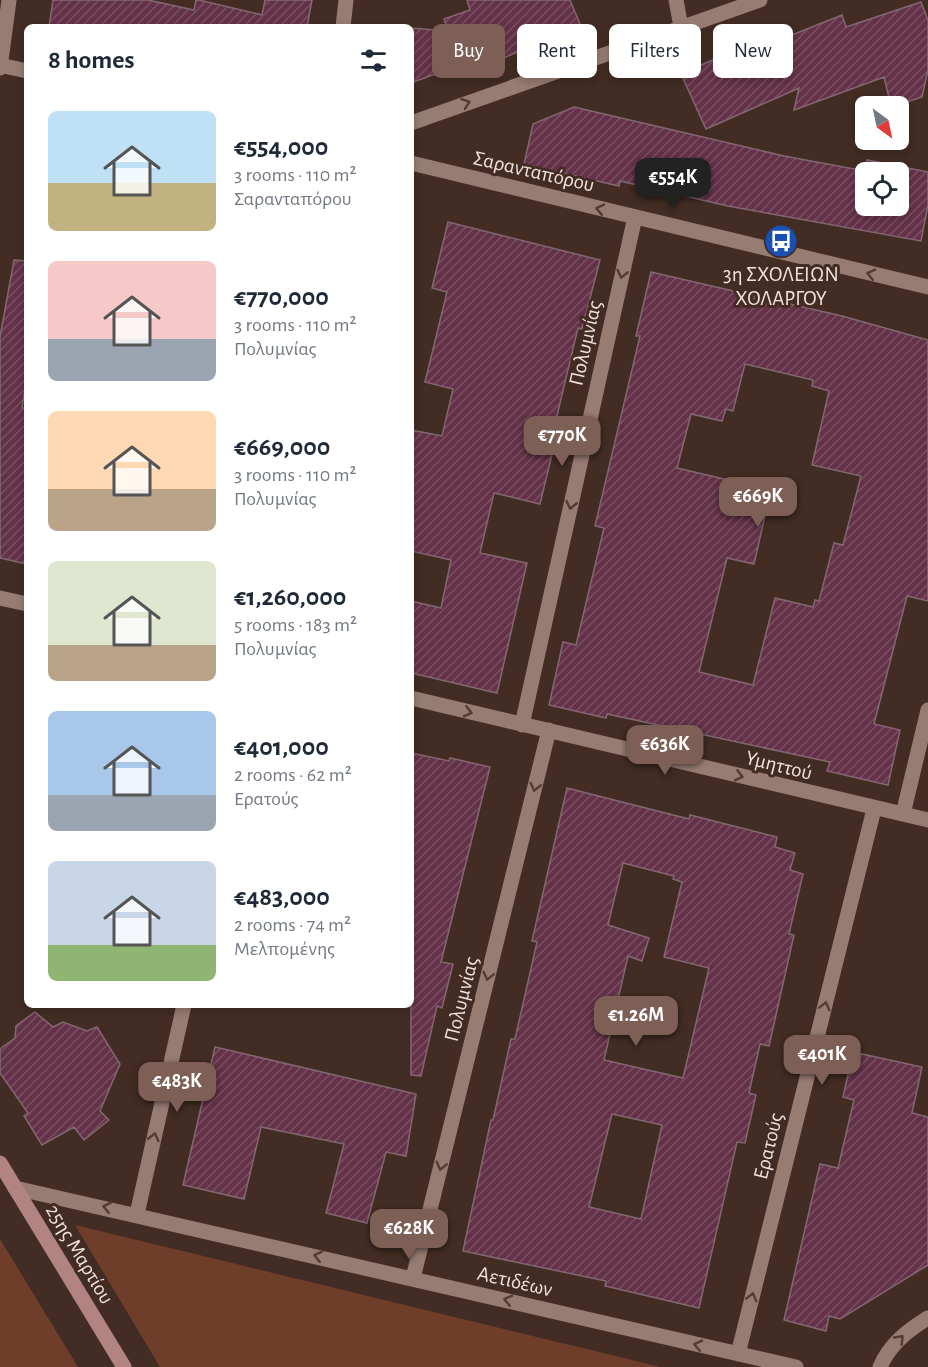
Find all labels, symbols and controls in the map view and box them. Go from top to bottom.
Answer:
chip: Buy [432,24,505,78]
chip: Rent [517,24,597,78]
chip: Filters [609,24,701,78]
chip: New [713,24,793,78]
icon: filters [357,44,390,77]
text: 8 homes [48,47,135,73]
north arrow [855,96,909,150]
map controls [855,96,909,216]
one-way arrow [460,97,471,110]
text: €554,000 [234,134,328,160]
icon: home [96,135,168,207]
street label: Σαρανταπόρου [471,147,596,196]
pin: €554K [631,158,715,209]
button: locate [855,162,909,216]
text: 3 rooms · 110 m² [234,165,357,185]
text: €554K [649,167,697,187]
text: Σαρανταπόρου [234,189,352,209]
one-way arrow [595,203,605,216]
bus stop icon: 3η ΣΧΟΛΕΙΩΝ ΧΟΛΑΡΓΟΥ [763,223,799,259]
place label: 3η ΣΧΟΛΕΙΩΝ ΧΟΛΑΡΓΟΥ [723,264,839,309]
one-way arrow [866,268,876,281]
one-way arrow [616,269,629,279]
text: €770,000 [234,284,329,310]
icon: home [96,285,168,357]
street label: Πολυμνίας [565,298,605,388]
text: 3 rooms · 110 m² [234,315,357,335]
text: Πολυμνίας [234,339,317,359]
pin: €770K [520,416,604,467]
text: €770K [538,425,586,445]
text: €669,000 [234,434,330,460]
icon: home [96,435,168,507]
text: 3 rooms · 110 m² [234,465,357,485]
pin: €669K [716,477,800,528]
text: €669K [733,486,783,506]
text: Πολυμνίας [234,489,317,509]
one-way arrow [565,500,578,510]
text: €1,260,000 [234,584,346,610]
icon: home [96,585,168,657]
text: 5 rooms · 183 m² [234,615,357,635]
text: Πολυμνίας [234,639,317,659]
one-way arrow [463,704,473,717]
pin: €636K [623,725,707,776]
text: €401,000 [234,734,329,760]
text: €636K [641,734,689,754]
icon: home [96,735,168,807]
street label: Υμηττού [743,747,814,784]
text: 2 rooms · 62 m² [234,765,352,785]
one-way arrow [734,769,744,782]
one-way arrow [530,781,542,792]
text: Ερατούς [234,789,299,809]
text: €483,000 [234,884,330,910]
icon: home [96,885,168,957]
text: 2 rooms · 74 m² [234,915,351,935]
text: Μελπομένης [234,939,335,959]
street label: Πολυμνίας [441,954,482,1044]
one-way arrow [483,970,495,981]
pin: €1.26M [587,996,685,1047]
one-way arrow [817,1002,830,1012]
text: €1.26M [608,1005,664,1025]
pin: €401K [780,1035,864,1086]
text: €401K [798,1044,846,1064]
pin: €483K [135,1062,219,1113]
text: €483K [152,1071,202,1091]
street label: Ερατούς [750,1111,787,1182]
one-way arrow [147,1132,160,1142]
one-way arrow [435,1160,448,1170]
street label: 25ης Μαρτίου [42,1201,117,1308]
one-way arrow [103,1202,113,1215]
pin: €628K [367,1209,451,1260]
text: €628K [384,1218,434,1238]
one-way arrow [313,1251,323,1264]
street label: Αετιδέων [475,1263,555,1300]
one-way arrow [744,1293,757,1303]
one-way arrow [503,1295,513,1308]
one-way arrow [893,1335,904,1345]
one-way arrow [693,1339,703,1352]

